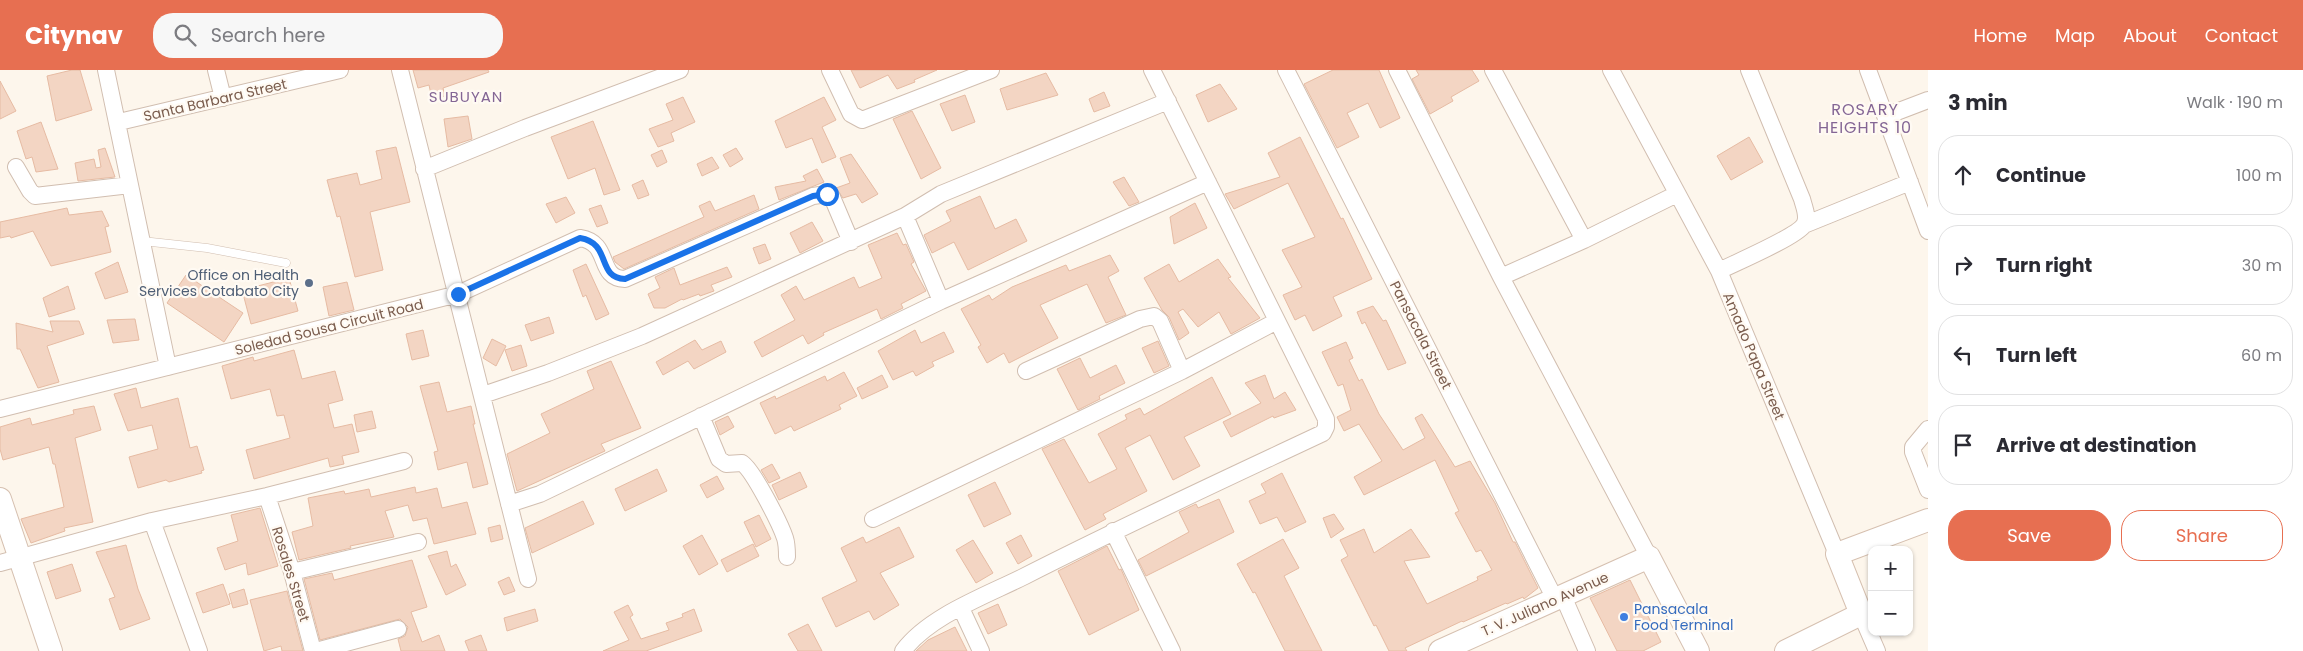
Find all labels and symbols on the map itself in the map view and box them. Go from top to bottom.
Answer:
street label: Santa Barbara Street [141,74,289,126]
district label: SUBUYAN [429,86,503,107]
district label: ROSARY HEIGHTS 10 [1818,98,1912,139]
route start [816,183,839,206]
place label: Office on Health Services Cotabato City [139,265,299,301]
marker: Office on Health Services Cotabato City [303,277,315,289]
street label: Pansacala Street [1385,277,1457,393]
route end [447,283,470,306]
street label: Amado Papa Street [1718,289,1790,423]
street label: Soledad Sousa Circuit Road [233,294,425,360]
street label: Rosales Street [267,524,315,624]
street label: T. V. Juliano Avenue [1478,567,1612,641]
place label: Pansacala Food Terminal [1634,599,1733,635]
marker: Pansacala Food Terminal [1618,611,1630,623]

